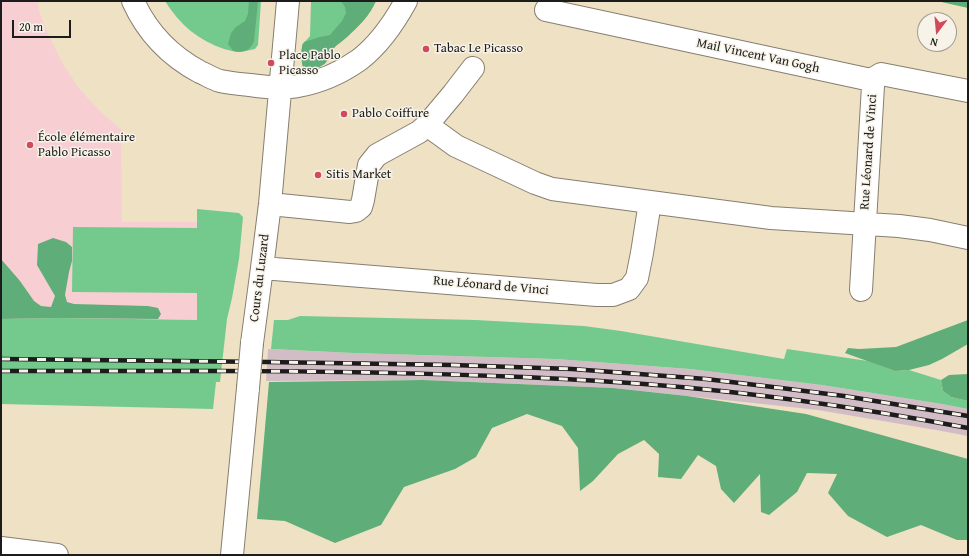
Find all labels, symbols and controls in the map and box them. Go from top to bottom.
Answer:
scale bar [14,12,73,38]
north arrow [917,12,957,52]
text: 20 m [19,18,43,35]
text: N [928,34,940,51]
street label: Mail Vincent Van Gogh [695,35,821,77]
place label: Tabac Le Picasso [434,41,523,57]
marker: Tabac Le Picasso [421,44,431,54]
place label: Place Pablo Picasso [279,48,341,79]
marker: Place Pablo Picasso [266,58,276,68]
street label: Rue Léonard de Vinci [857,94,881,210]
place label: Pablo Coiffure [352,106,429,122]
marker: Pablo Coiffure [339,109,349,119]
place label: École élémentaire Pablo Picasso [38,130,135,161]
marker: École élémentaire Pablo Picasso [25,140,35,150]
place label: Sitis Market [326,167,391,183]
marker: Sitis Market [313,170,323,180]
street label: Cours du Luzard [247,233,273,323]
street label: Rue Léonard de Vinci [433,273,549,299]

